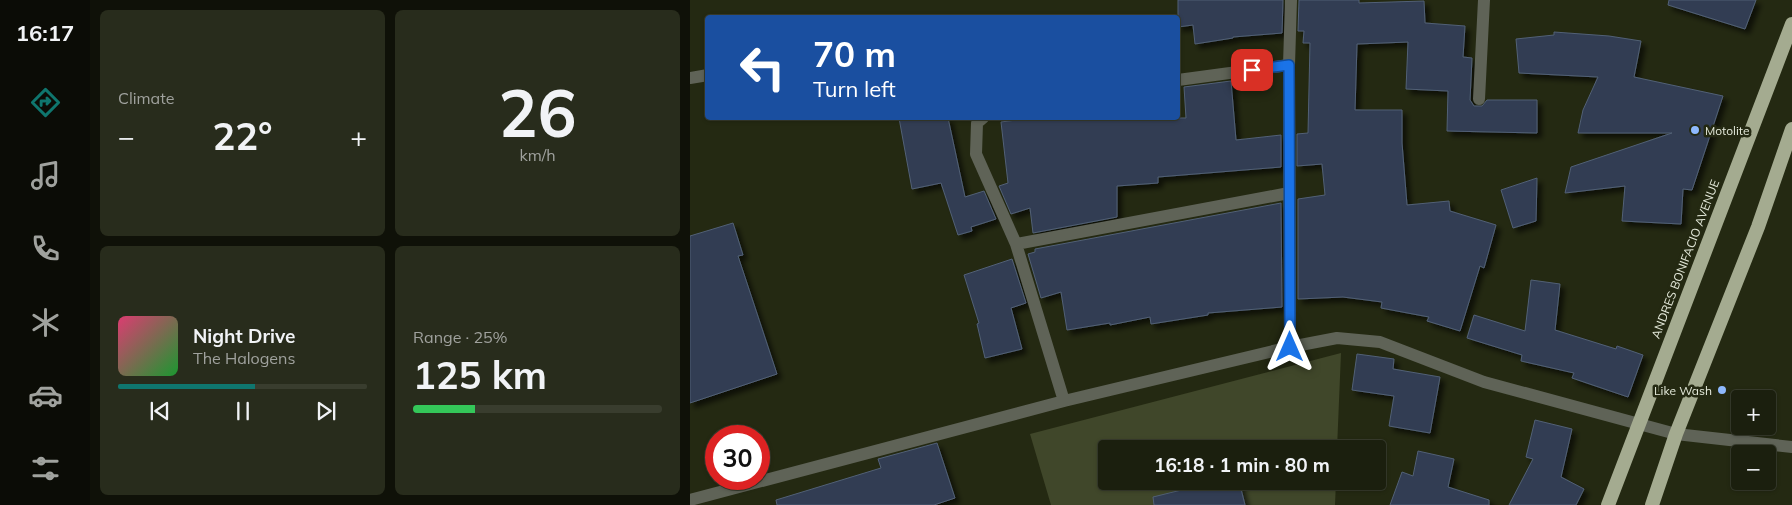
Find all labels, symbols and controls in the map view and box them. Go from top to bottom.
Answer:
text: 16:17 [16,19,74,47]
text: 70 m [813,32,896,76]
icon: left [730,35,795,100]
pin [1231,49,1273,91]
icon: arrive [1238,56,1266,84]
text: 26 [498,72,577,153]
text: Turn left [813,75,896,103]
icon: directions [28,85,63,120]
text: Climate [118,88,174,108]
text: 22° [212,112,273,160]
text: − [118,119,135,154]
text: + [350,119,367,154]
place label: Motolite [1705,123,1749,138]
marker: Motolite [1689,124,1701,136]
text: km/h [519,145,556,165]
icon: music [28,158,63,193]
street label: ANDRES BONIFACIO AVENUE [1648,177,1722,341]
icon: phone [28,231,63,266]
icon: climate [28,305,63,340]
position arrow [1263,320,1315,372]
text: Night Drive [193,324,295,348]
text: Range · 25% [413,327,508,347]
text: The Halogens [193,348,295,368]
text: 125 km [413,351,547,399]
icon: car [28,378,63,413]
place label: Like Wash [1654,383,1712,398]
marker: Like Wash [1716,384,1728,396]
map controls [1731,390,1776,490]
button: + [1731,390,1776,435]
icon: previous [146,397,174,425]
icon: pause [229,397,257,425]
icon: next [312,397,340,425]
speed limit sign: 30 [705,425,770,490]
button: − [1731,445,1776,490]
icon: filters [28,451,63,486]
text: 16:18 · 1 min · 80 m [1154,453,1330,477]

